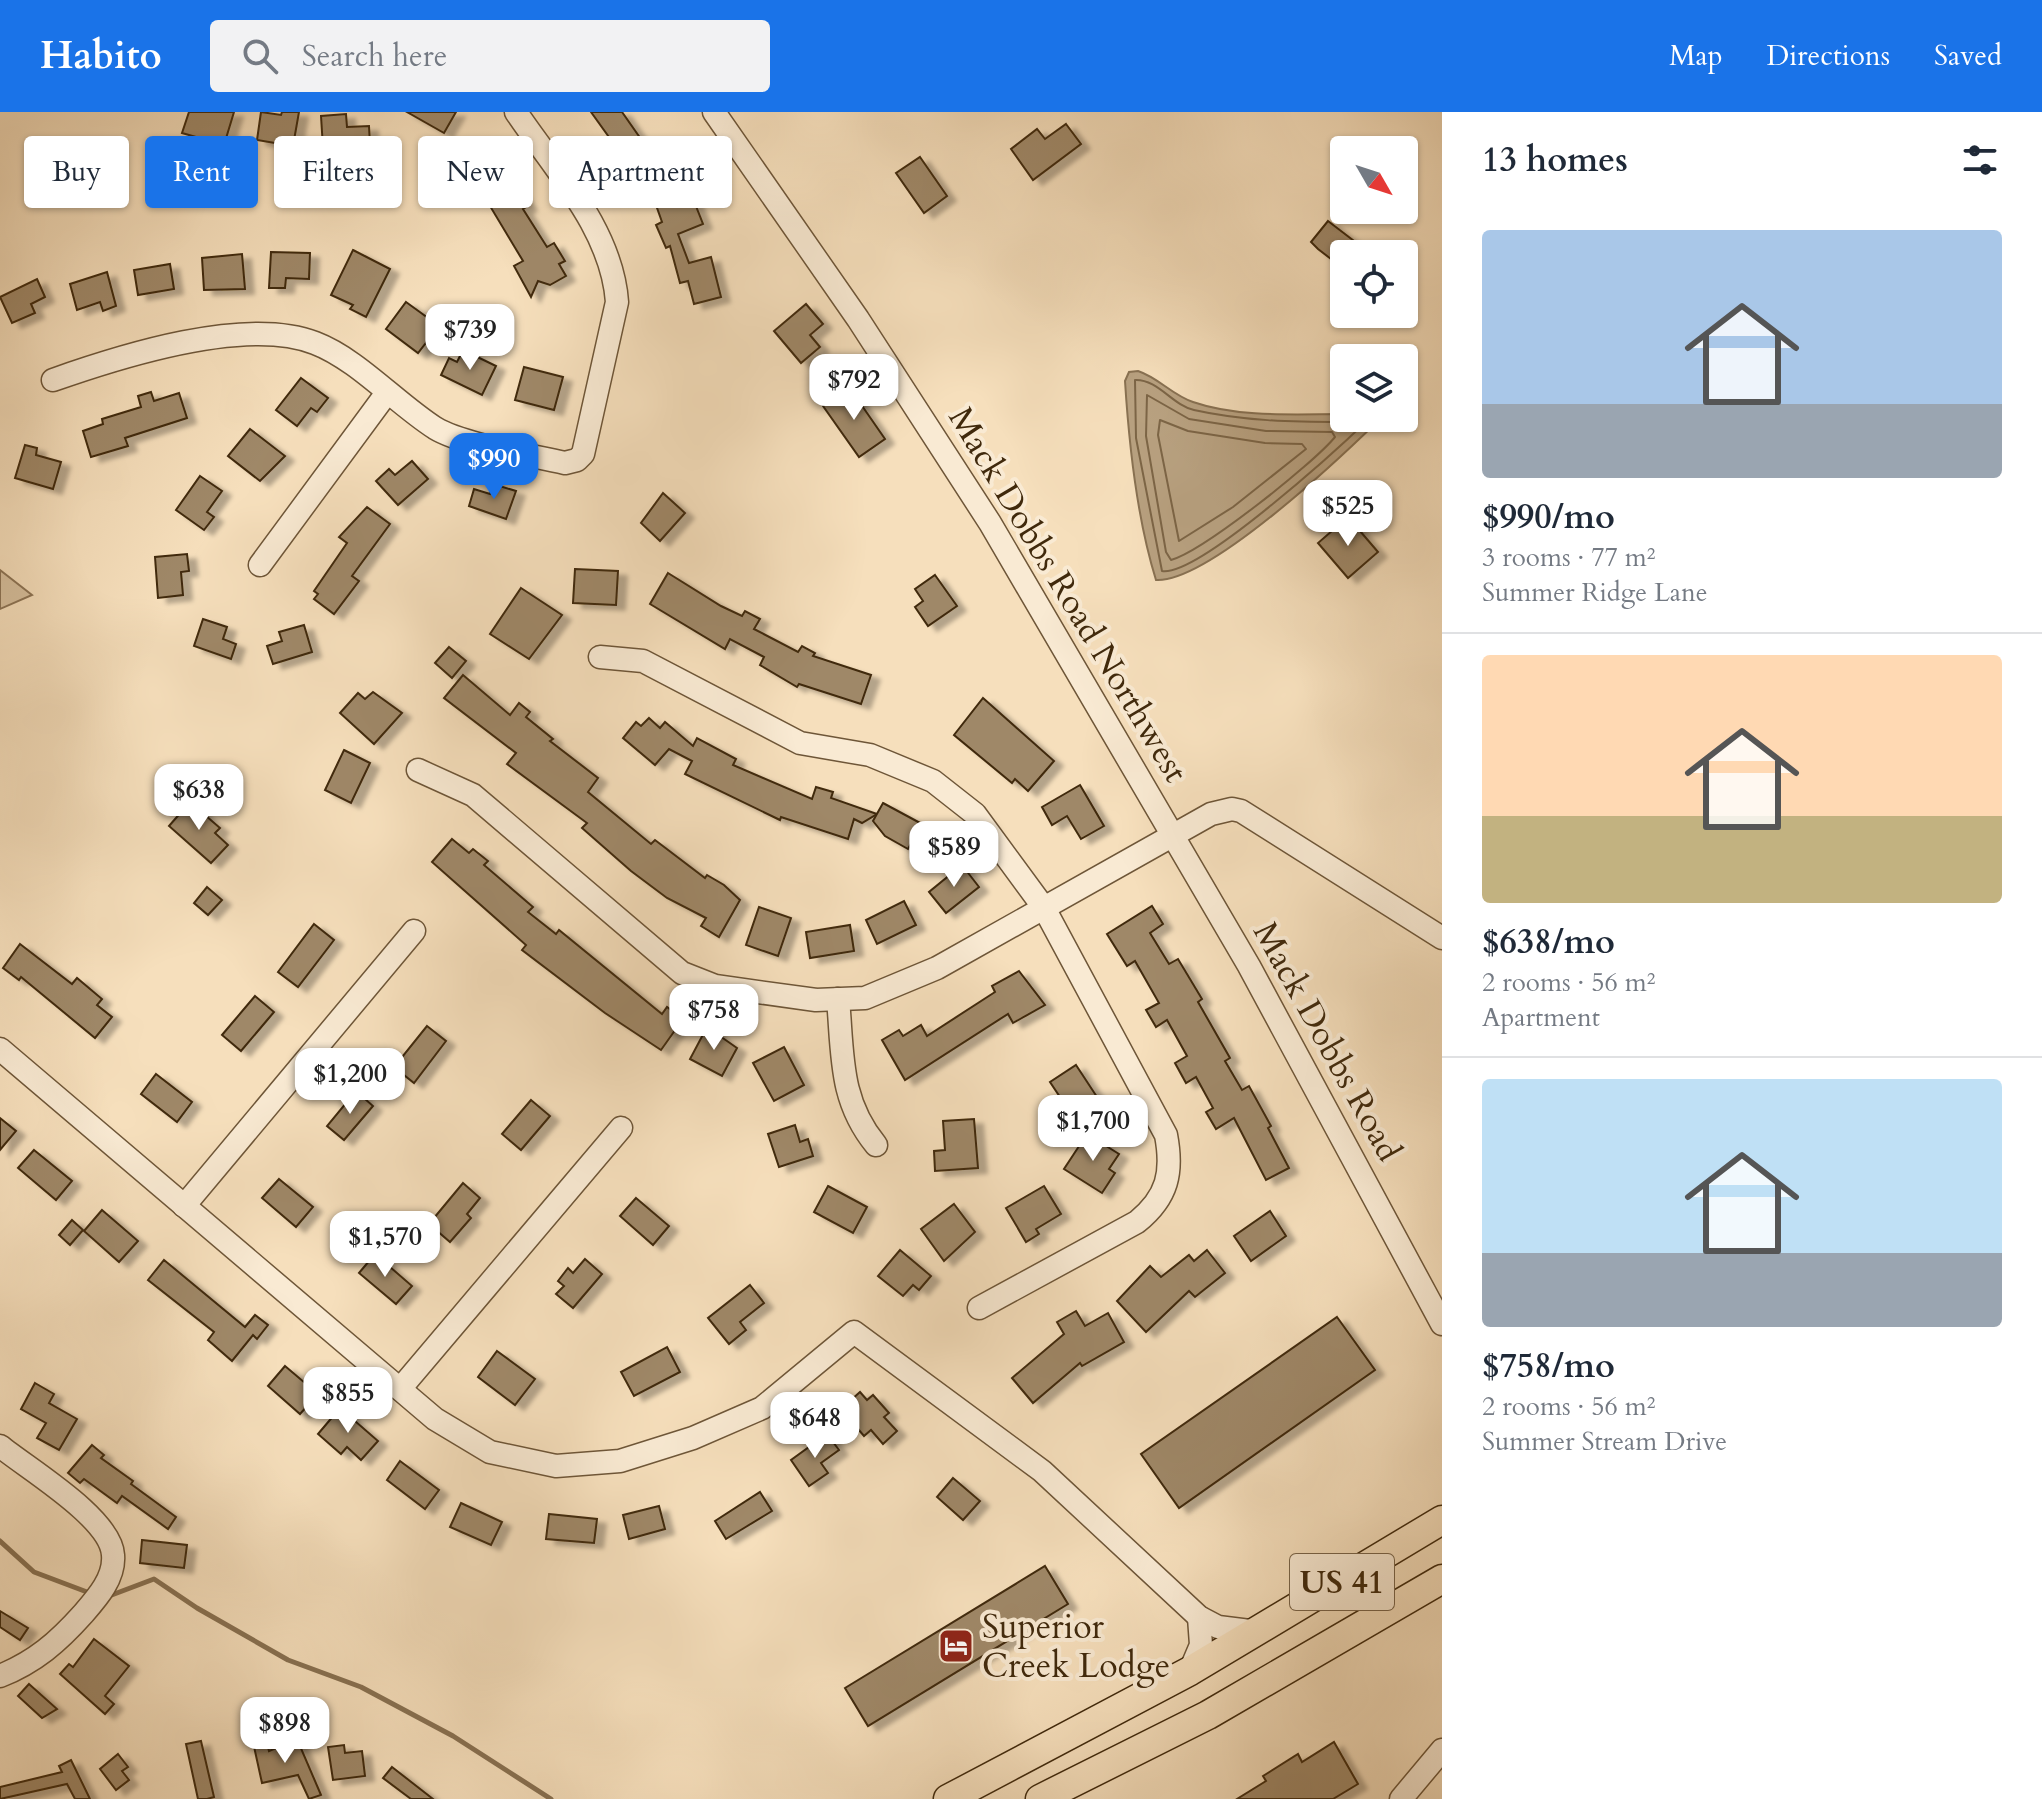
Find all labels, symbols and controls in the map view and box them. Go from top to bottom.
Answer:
search box [210,20,770,92]
text: Habito [40,30,162,82]
icon: search [238,34,282,78]
text: Search here [302,36,447,77]
text: Map [1669,37,1723,75]
text: Directions [1767,37,1890,75]
text: Saved [1934,37,2002,75]
chip: Buy [24,136,129,208]
chip: Rent [145,136,258,208]
chip: Filters [274,136,402,208]
chip: New [418,136,533,208]
chip: Apartment [549,136,732,208]
north arrow [1330,136,1418,224]
map controls [1330,136,1418,432]
text: 13 homes [1482,137,1628,183]
icon: filters [1958,138,2002,182]
button: locate [1330,240,1418,328]
icon: home [1670,282,1814,426]
pin: $739 [423,304,517,372]
text: $739 [443,312,497,347]
button: layers [1330,344,1418,432]
pin: $792 [807,354,901,422]
text: $792 [827,362,881,397]
street label: Mack Dobbs Road Northwest [938,398,1199,791]
pin: $990 [447,433,541,501]
text: $990 [467,441,521,476]
pin: $525 [1301,480,1395,548]
text: $525 [1321,488,1375,523]
text: $990/mo [1482,494,1615,540]
text: 3 rooms · 77 m² [1482,540,1655,575]
text: Summer Ridge Lane [1482,575,1708,610]
icon: home [1670,707,1814,851]
pin: $638 [152,764,246,832]
text: $638 [172,772,226,807]
pin: $589 [907,821,1001,889]
text: $589 [927,829,981,864]
street label: Mack Dobbs Road [1242,913,1412,1170]
text: $638/mo [1482,919,1615,965]
text: 2 rooms · 56 m² [1482,965,1655,1000]
pin: $758 [667,984,761,1052]
text: $758 [687,992,741,1027]
text: Apartment [1482,1000,1600,1035]
pin: $1,200 [285,1048,415,1116]
text: $1,200 [313,1056,387,1091]
pin: $1,700 [1028,1095,1158,1163]
text: $1,700 [1056,1103,1130,1138]
icon: home [1670,1131,1814,1275]
pin: $1,570 [320,1211,450,1279]
text: $1,570 [348,1219,422,1254]
text: $758/mo [1482,1343,1615,1389]
pin: $855 [301,1367,395,1435]
text: $855 [321,1375,375,1410]
text: 2 rooms · 56 m² [1482,1389,1655,1424]
pin: $648 [768,1392,862,1460]
text: $648 [788,1400,842,1435]
text: Summer Stream Drive [1482,1424,1727,1459]
road number: US 41 [1290,1554,1394,1610]
place label: Superior Creek Lodge [982,1604,1170,1689]
hotel icon: Superior Creek Lodge [937,1627,975,1665]
pin: $898 [238,1697,332,1765]
text: $898 [258,1705,312,1740]

